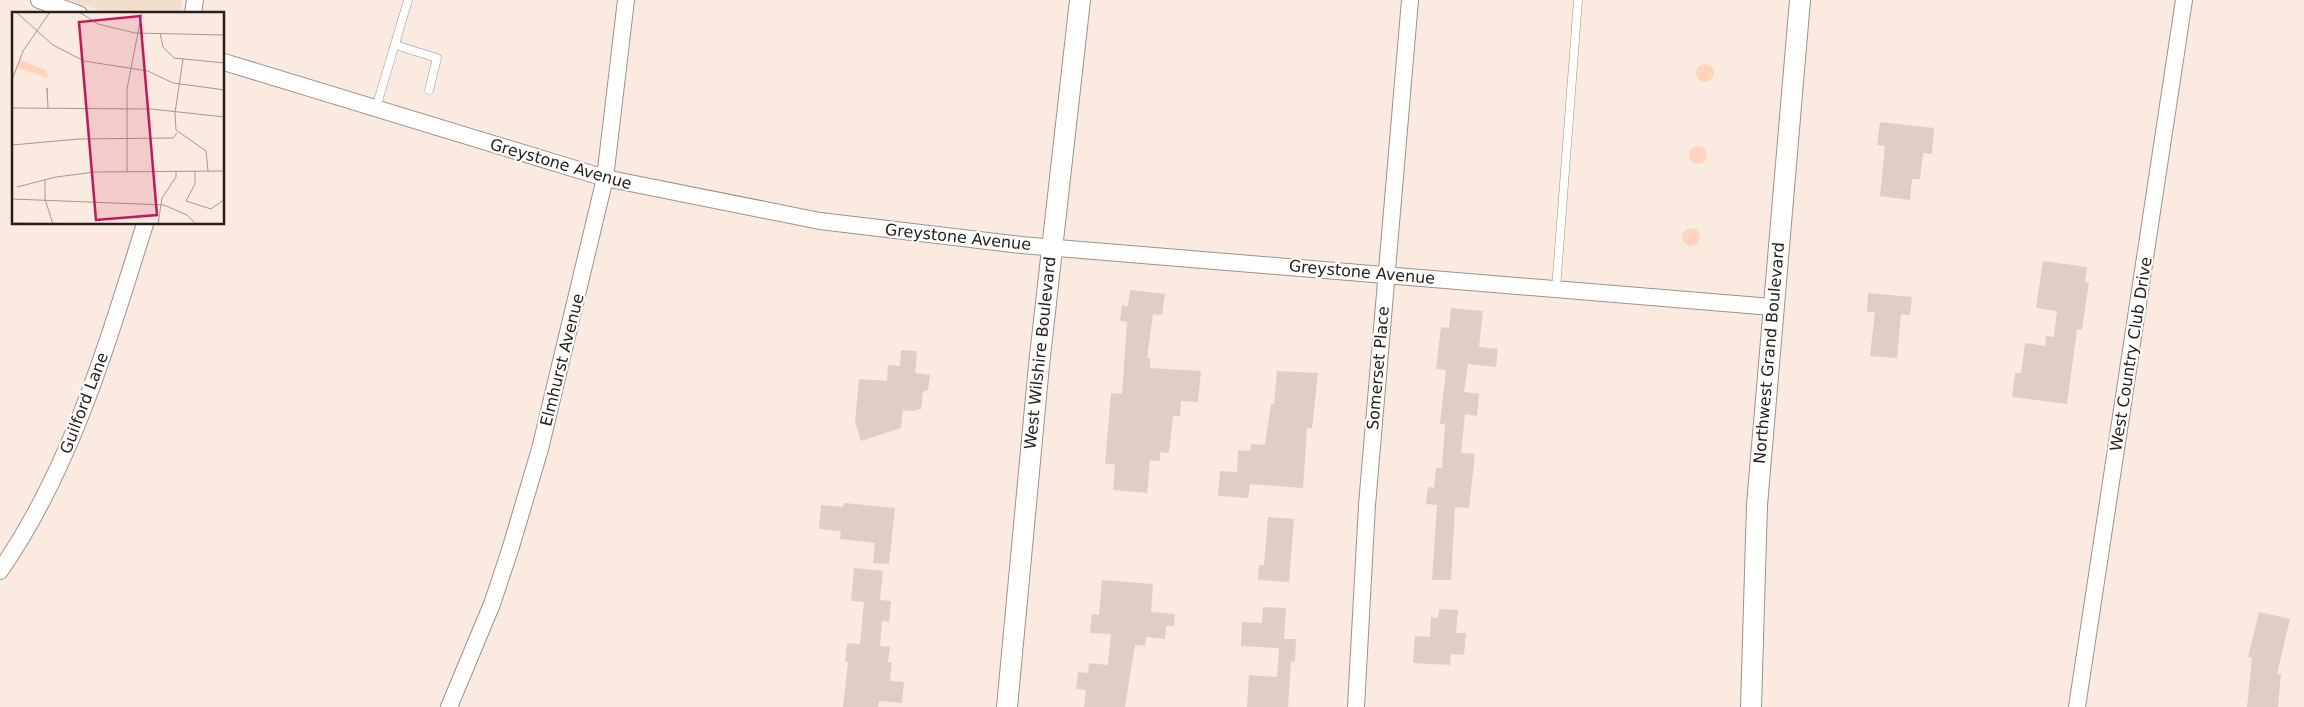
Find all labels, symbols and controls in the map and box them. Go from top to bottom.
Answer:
inset map [12,12,225,225]
street label: Greystone Avenue [488,135,634,193]
street label: Greystone Avenue [884,220,1032,254]
street label: Northwest Grand Boulevard [1750,241,1788,465]
street label: West Country Club Drive [2106,255,2156,453]
street label: West Wilshire Boulevard [1020,256,1060,450]
street label: Greystone Avenue [1288,256,1436,288]
street label: Elmhurst Avenue [536,292,588,428]
street label: Somerset Place [1363,305,1393,431]
street label: Guilford Lane [56,350,112,456]

